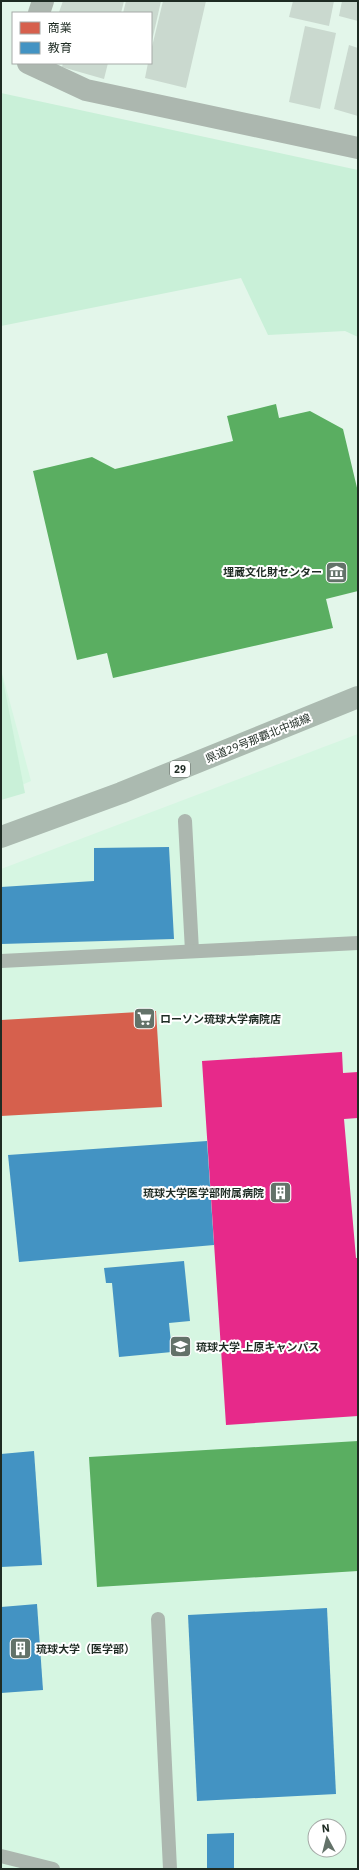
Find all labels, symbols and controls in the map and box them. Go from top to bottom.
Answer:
legend [12,12,152,64]
text: 商業 [48,20,72,35]
text: 教育 [48,40,72,55]
museum icon: 埋蔵文化財センター [324,559,350,585]
place label: 埋蔵文化財センター [223,565,322,579]
street label: 県道29号那覇北中城線 [203,710,313,766]
road number: 29 [170,761,190,777]
supermarket icon: ローソン琉球大学病院店 [131,1006,157,1032]
place label: ローソン琉球大学病院店 [160,1012,281,1026]
building icon: 琉球大学医学部附属病院 [267,1180,293,1206]
place label: 琉球大学医学部附属病院 [143,1186,264,1200]
school or university icon: 琉球大学 上原キャンパス [167,1334,193,1360]
place label: 琉球大学 上原キャンパス [196,1340,320,1354]
building icon: 琉球大学（医学部） [7,1636,33,1662]
place label: 琉球大学（医学部） [36,1642,135,1656]
north arrow [307,1818,347,1858]
text: N [321,1821,331,1836]

